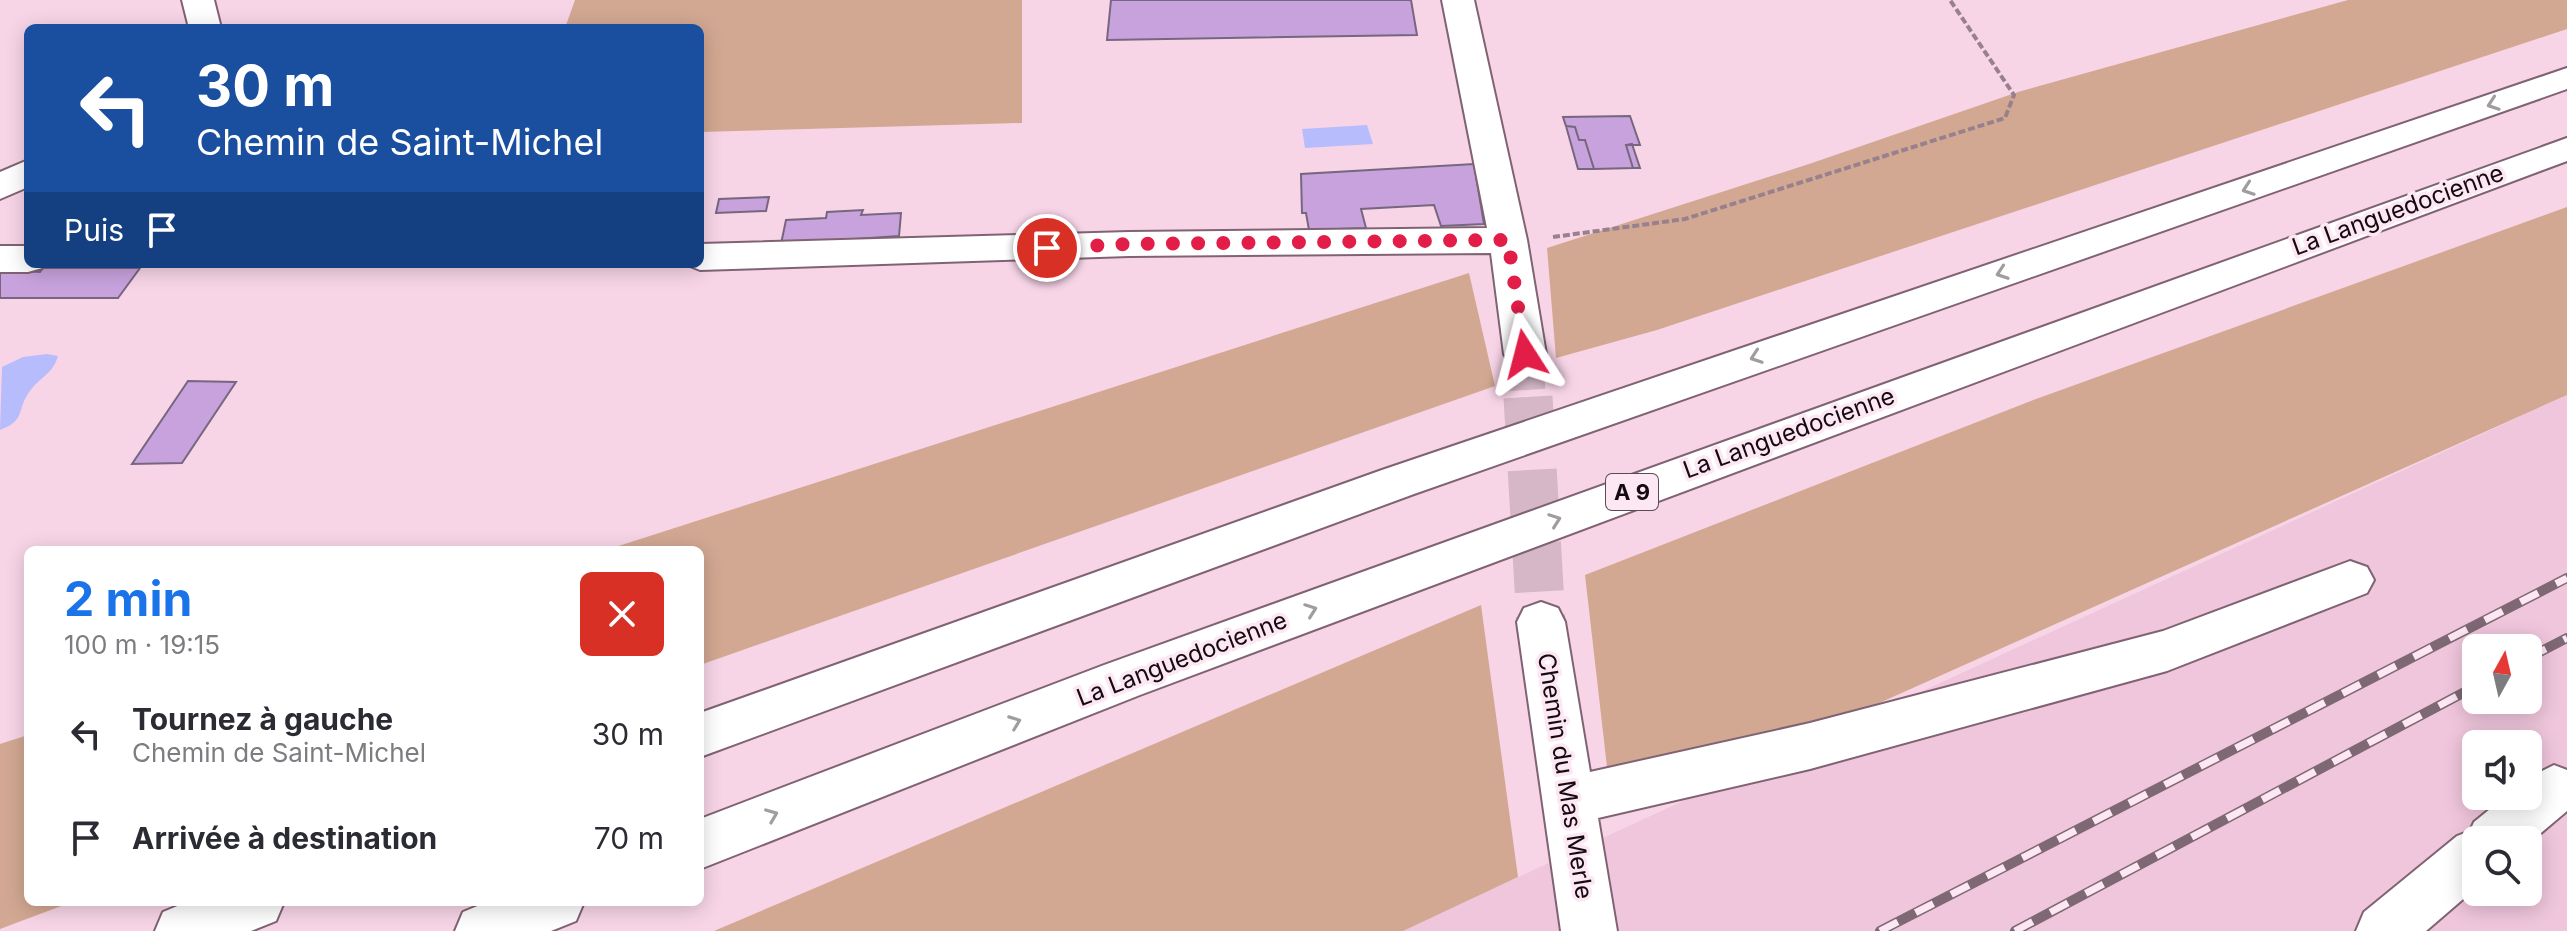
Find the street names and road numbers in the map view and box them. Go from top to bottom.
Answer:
street label: La Languedocienne [2288,158,2508,261]
street label: La Languedocienne [1679,381,1899,484]
road number: A 9 [1606,474,1658,510]
street label: La Languedocienne [1073,605,1291,712]
street label: Chemin du Mas Merle [1532,651,1599,901]

